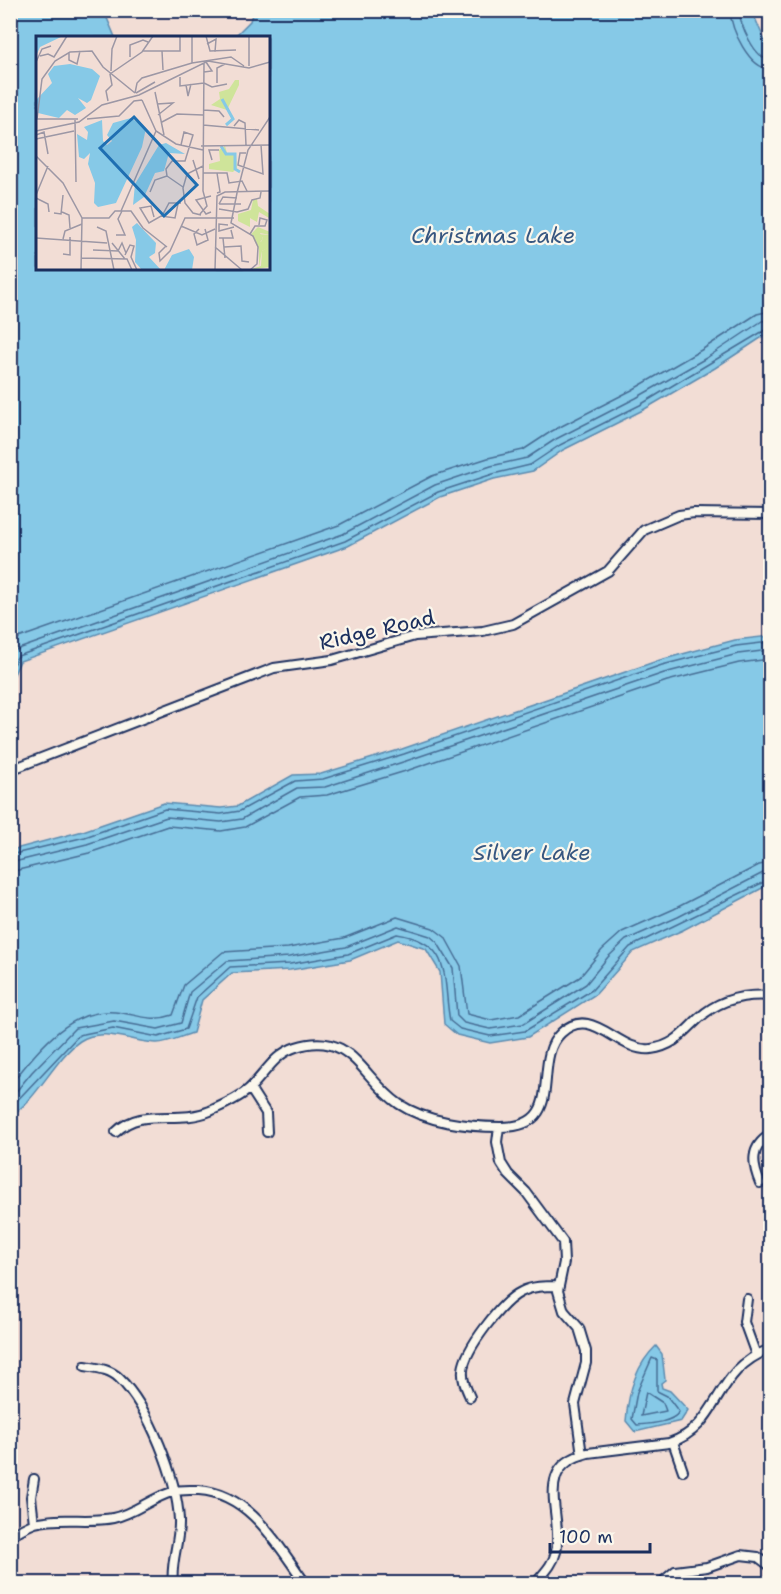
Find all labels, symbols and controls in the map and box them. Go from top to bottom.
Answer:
inset map [36,36,270,270]
water label: Christmas Lake [411,221,575,250]
street label: Ridge Road [316,603,438,657]
water label: Silver Lake [473,838,591,867]
scale bar [550,1516,650,1554]
text: 100 m [559,1525,613,1549]

